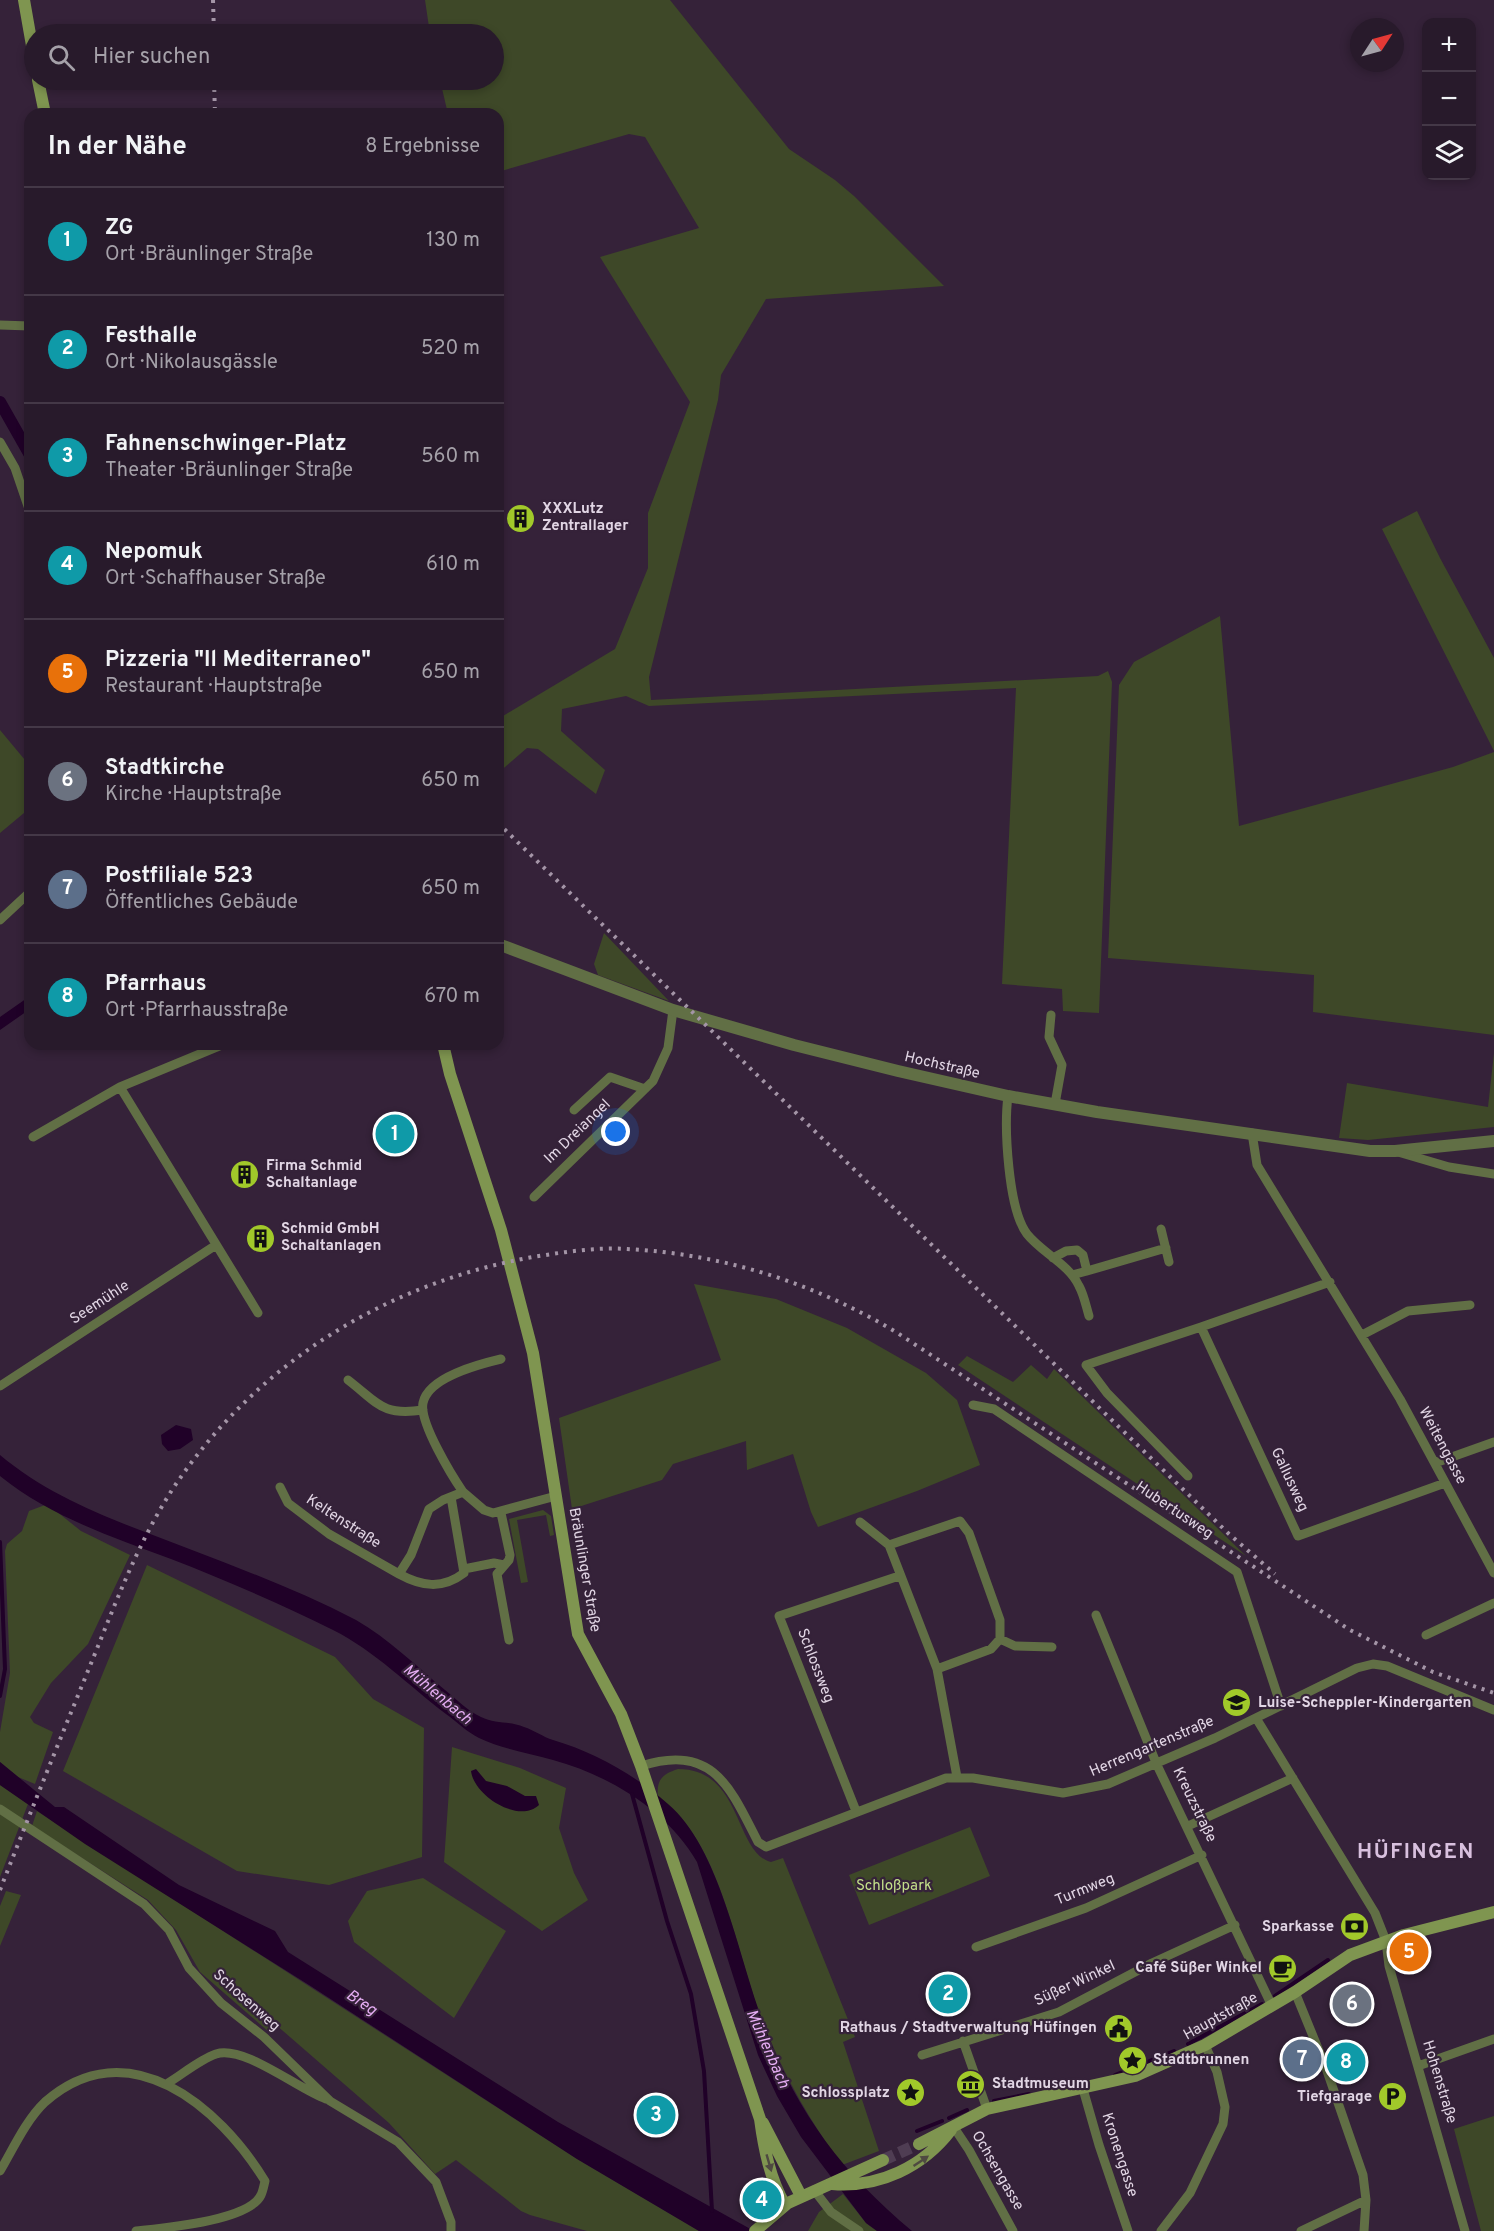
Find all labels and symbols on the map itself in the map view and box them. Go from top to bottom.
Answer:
north arrow [1350,18,1404,72]
place label: XXXLutz Zentrallager [542,500,629,536]
building icon: XXXLutz Zentrallager [505,502,537,534]
street label: Hochstraße [902,1048,982,1084]
street label: Im Dreiangel [541,1096,615,1168]
pin: 1 [376,1112,414,1156]
your location [601,1117,630,1146]
place label: Firma Schmid Schaltanlage [266,1157,362,1193]
building icon: Firma Schmid Schaltanlage [229,1159,261,1191]
place label: Schmid GmbH Schaltanlagen [281,1220,381,1256]
building icon: Schmid GmbH Schaltanlagen [244,1222,276,1254]
street label: Seemühle [67,1277,133,1329]
street label: Weitengasse [1414,1404,1470,1488]
street label: Gallusweg [1266,1445,1312,1515]
street label: Hubertusweg [1131,1478,1217,1544]
street label: Keltenstraße [302,1491,384,1553]
street label: Bräunlinger Straße [564,1506,604,1634]
street label: Schlossweg [792,1626,838,1706]
water label: Mühlenbach [398,1660,476,1730]
school or university icon: Luise-Scheppler-Kindergarten [1221,1687,1253,1719]
place label: Luise-Scheppler-Kindergarten [1258,1694,1471,1713]
street label: Herrengartenstraße [1087,1712,1217,1782]
street label: Kreuzstraße [1168,1764,1220,1846]
district label: HÜFINGEN [1357,1839,1475,1866]
street label: Turmweg [1053,1870,1117,1910]
park label: Schloßpark [856,1877,932,1896]
bank icon: Sparkasse [1339,1911,1371,1943]
place label: Sparkasse [1262,1918,1334,1937]
pin: 5 [1390,1930,1428,1974]
cafe icon: Café Süßer Winkel [1267,1952,1299,1984]
street label: Süßer Winkel [1031,1957,1119,2011]
place label: Café Süßer Winkel [1135,1959,1262,1978]
street label: Schosenweg [208,1966,284,2036]
pin: 2 [928,1972,968,2016]
pin: 6 [1332,1982,1372,2026]
water label: Breg [342,1986,380,2021]
street label: Hauptstraße [1180,1989,1262,2045]
water label: Mühlenbach [741,2006,793,2092]
public building icon: Rathaus / Stadtverwaltung Hüfingen [1102,2012,1134,2044]
place label: Rathaus / Stadtverwaltung Hüfingen [840,2019,1097,2038]
pin: 7 [1282,2036,1322,2082]
street label: Hohenstraße [1417,2038,1461,2126]
pin: 8 [1326,2040,1366,2084]
place icon: Stadtbrunnen [1116,2044,1148,2076]
place label: Stadtbrunnen [1153,2051,1249,2070]
museum icon: Stadtmuseum [955,2068,987,2100]
place label: Stadtmuseum [992,2075,1089,2094]
place icon: Schlossplatz [895,2077,927,2109]
parking icon: Tiefgarage [1377,2081,1409,2113]
place label: Schlossplatz [801,2084,890,2103]
place label: Tiefgarage [1297,2088,1372,2107]
pin: 3 [636,2092,676,2138]
street label: Kronengasse [1096,2110,1142,2200]
street label: Ochsengasse [967,2128,1027,2214]
one-way arrow [765,2154,774,2172]
one-way arrow [912,2155,929,2166]
pin: 4 [742,2178,782,2222]

